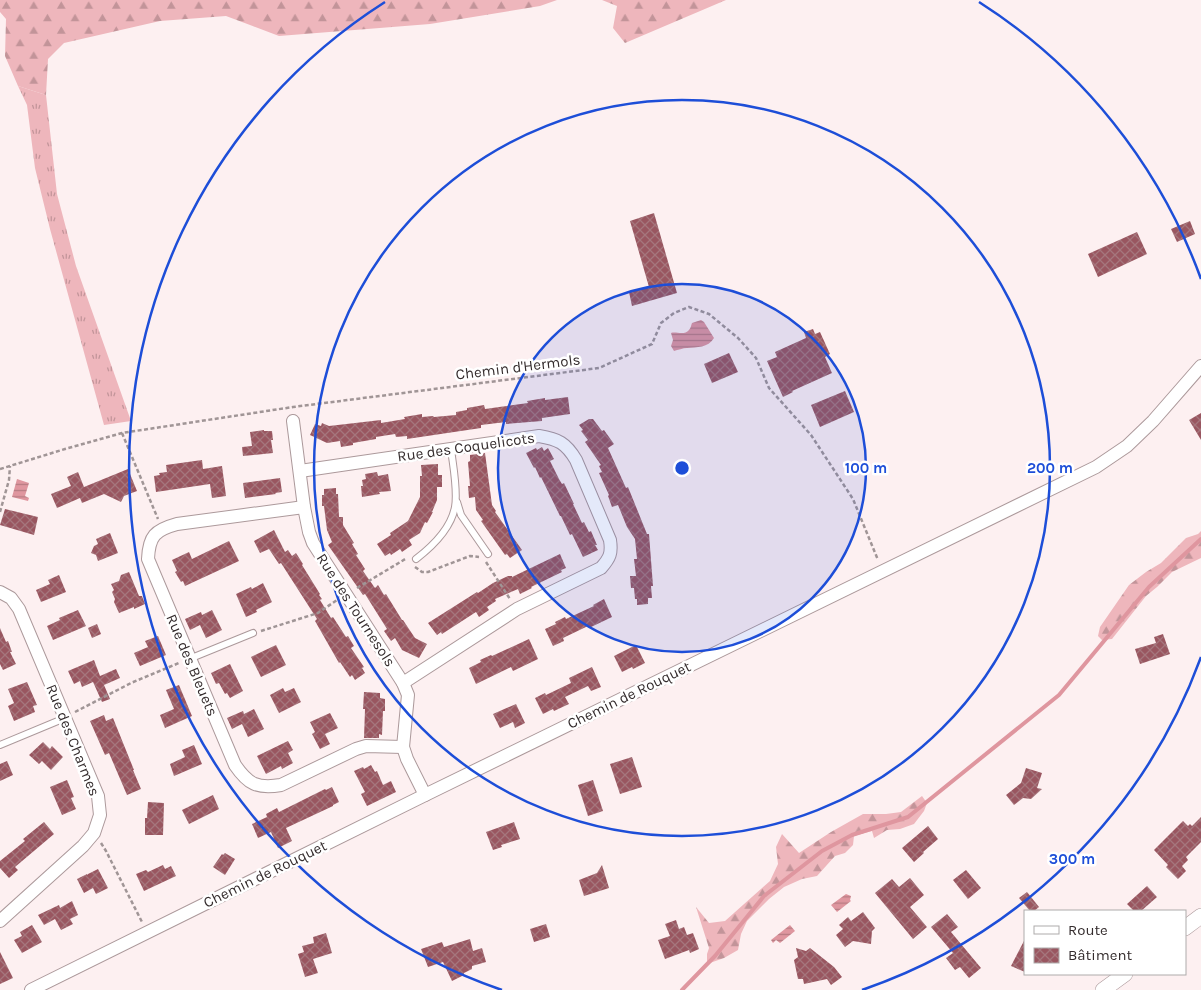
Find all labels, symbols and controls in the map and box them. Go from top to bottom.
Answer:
street label: Chemin d'Hermols [455,350,581,384]
street label: Rue des Coquelicots [396,428,536,466]
centre of rings [673,459,691,477]
text: 100 m [845,459,887,477]
text: 200 m [1027,459,1073,477]
street label: Rue des Tournesols [313,550,399,670]
street label: Rue des Bleuets [162,611,222,719]
street label: Chemin de Rouquet [564,657,694,733]
street label: Rue des Charmes [42,681,104,799]
street label: Chemin de Rouquet [200,836,330,912]
text: 300 m [1049,850,1095,868]
legend [1024,910,1186,975]
text: Route [1068,921,1108,939]
text: Bâtiment [1068,946,1132,964]

